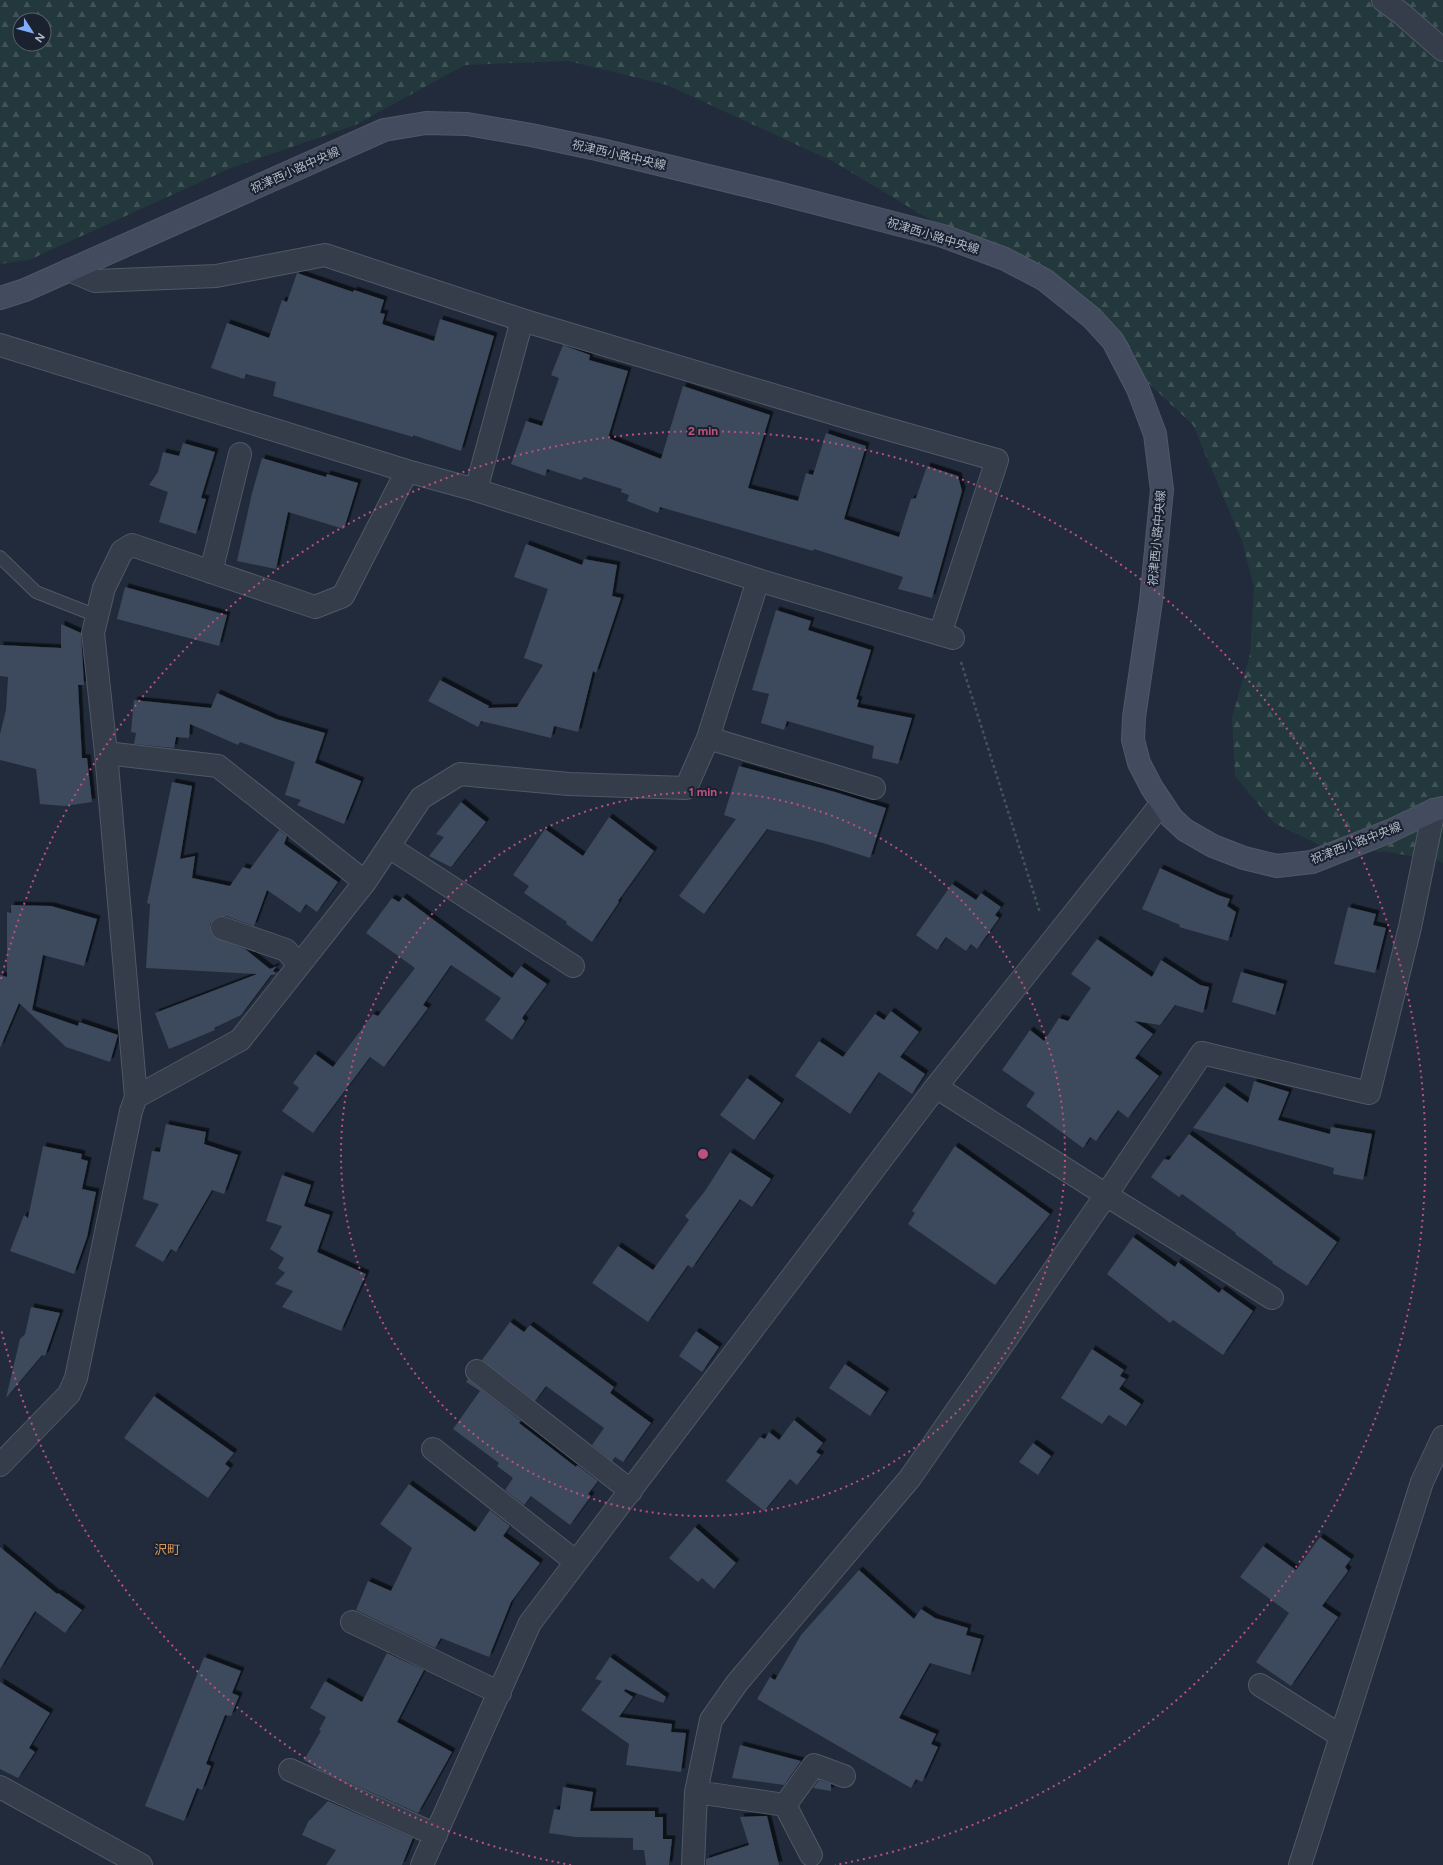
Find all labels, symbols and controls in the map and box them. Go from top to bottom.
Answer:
north arrow [12,12,52,52]
text: N [32,30,47,45]
street label: 祝津西小路中央線 [571,137,667,173]
street label: 祝津西小路中央線 [248,144,342,196]
street label: 祝津西小路中央線 [885,215,981,257]
text: 2 min [688,424,718,438]
street label: 祝津西小路中央線 [1146,490,1168,586]
text: 1 min [689,785,717,799]
street label: 祝津西小路中央線 [1309,819,1403,867]
centre of rings [696,1147,710,1161]
district label: 沢町 [154,1542,180,1557]

